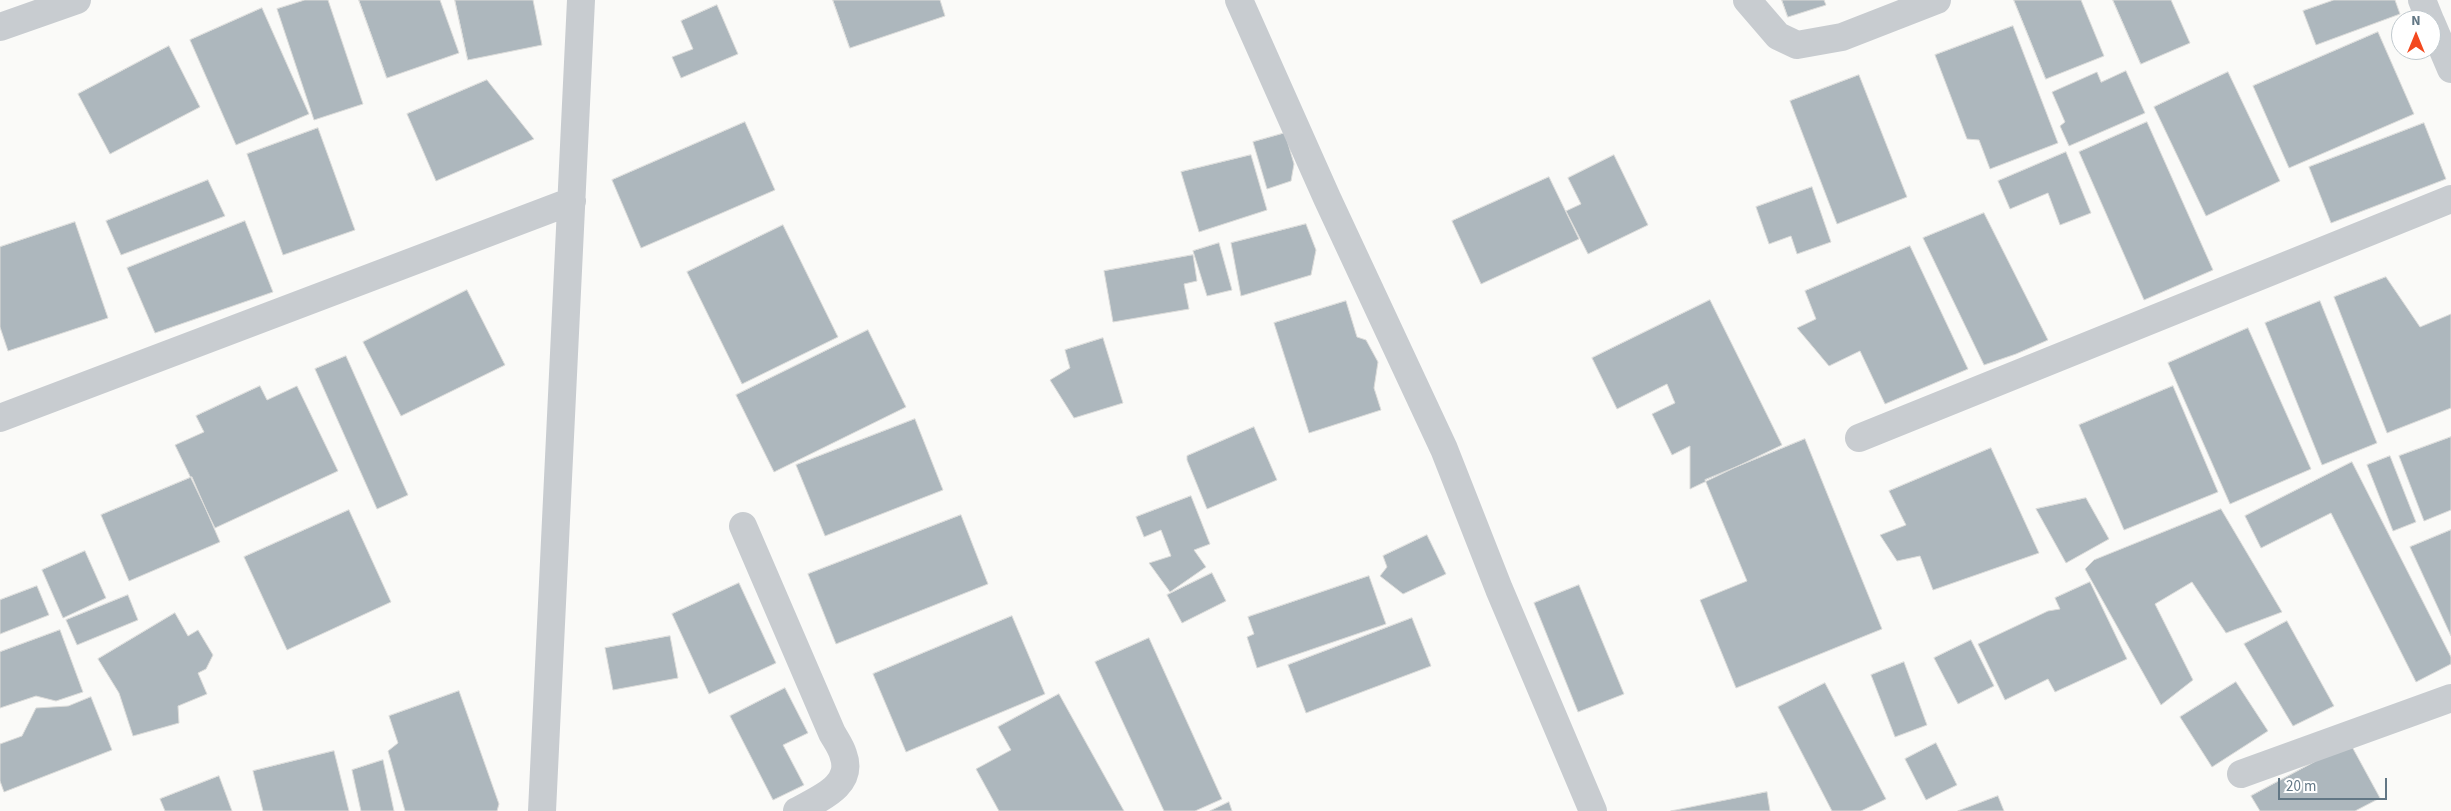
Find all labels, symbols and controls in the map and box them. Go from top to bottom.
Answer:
north arrow [2391,10,2441,60]
text: N [2411,11,2421,31]
scale bar [2281,768,2390,800]
text: 20 m [2286,776,2316,797]

